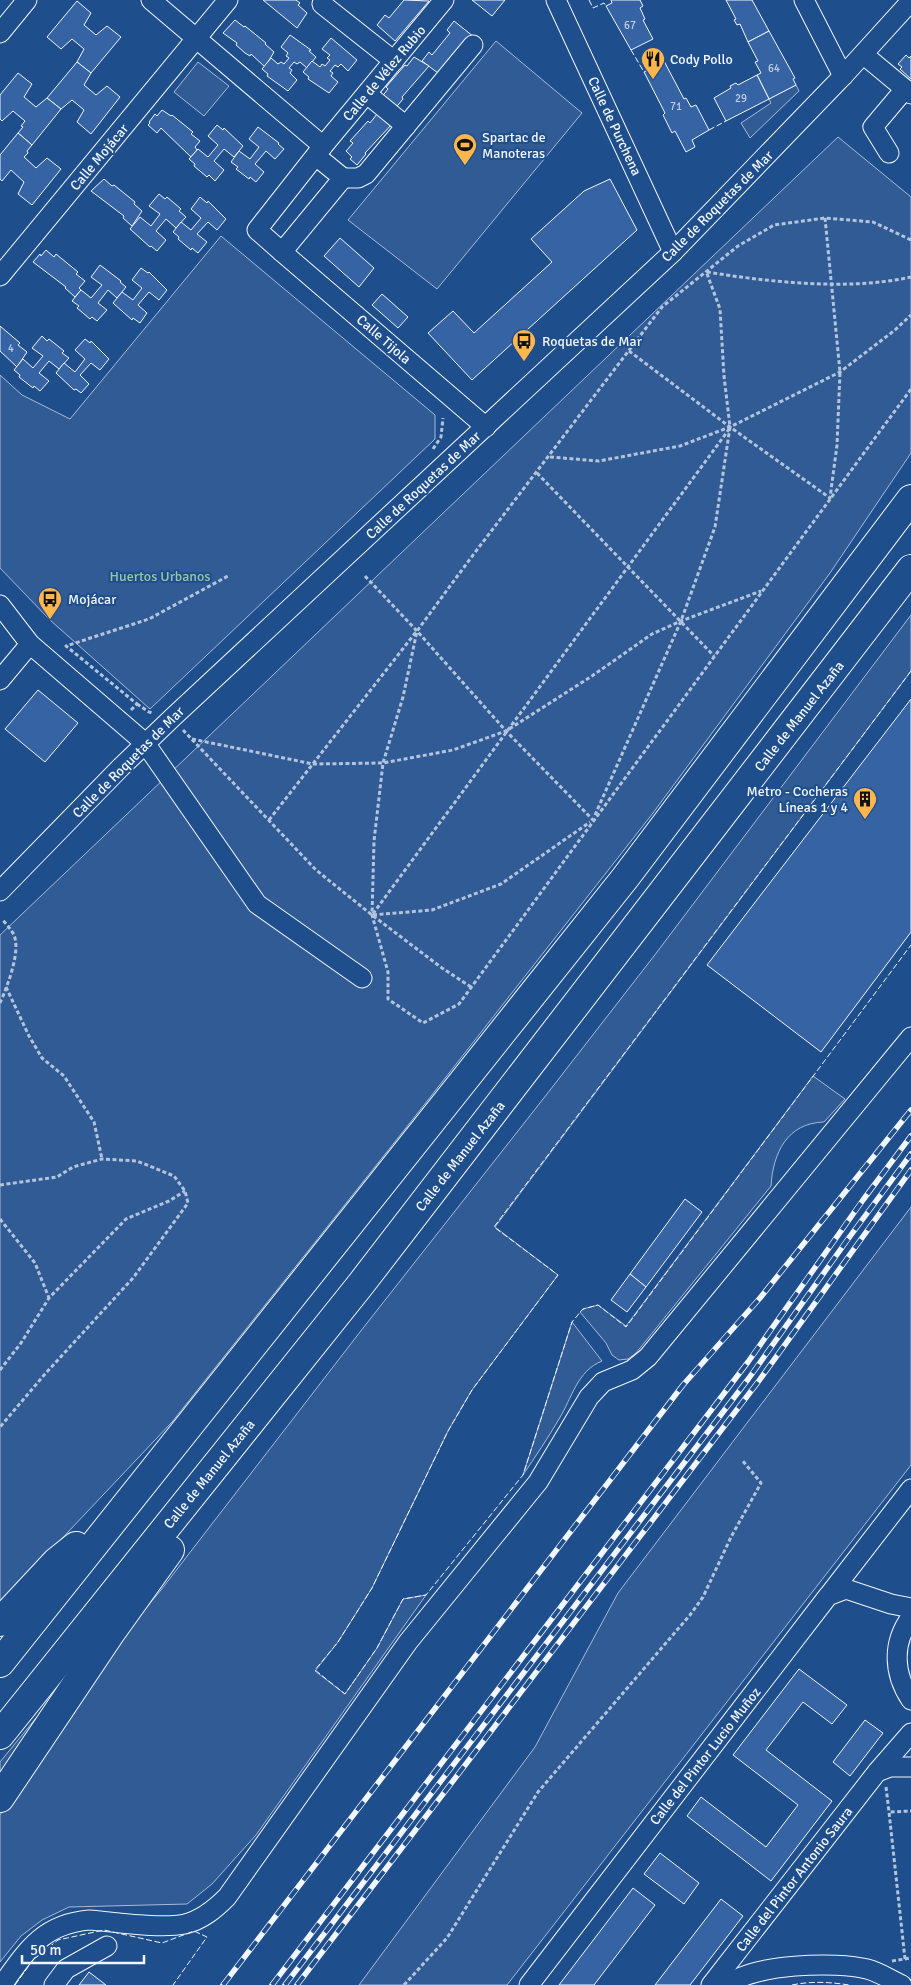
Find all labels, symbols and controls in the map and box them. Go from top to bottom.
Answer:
house number: 67 [624,19,636,32]
street label: Calle de Vélez Rubio [339,22,429,125]
restaurant icon: Cody Pollo [640,46,666,80]
place label: Cody Pollo [670,51,733,68]
house number: 64 [768,62,780,75]
street label: Calle de Purchena [584,74,645,178]
house number: 29 [735,92,747,105]
house number: 71 [670,100,682,113]
street label: Calle Mojácar [67,120,133,194]
place label: Spartac de Manoteras [482,129,546,162]
sports icon: Spartac de Manoteras [452,132,478,166]
street label: Calle de Roquetas de Mar [658,146,777,266]
street label: Calle Tijola [353,311,414,368]
bus stop icon: Roquetas de Mar [511,328,537,362]
place label: Roquetas de Mar [542,333,643,350]
house number: 4 [8,342,14,355]
street label: Calle de Roquetas de Mar [362,427,485,543]
park label: Huertos Urbanos [110,568,210,585]
bus stop icon: Mojácar [37,586,63,620]
place label: Mojácar [68,591,117,608]
street label: Calle de Manuel Azaña [751,658,848,775]
street label: Calle de Roquetas de Mar [69,702,188,822]
place label: Metro - Cocheras Líneas 1 y 4 [746,783,848,816]
building icon: Metro - Cocheras Líneas 1 y 4 [852,786,878,820]
street label: Calle de Manuel Azaña [412,1098,509,1215]
street label: Calle de Manuel Azaña [160,1416,259,1532]
street label: Calle del Pintor Lucio Muñoz [646,1684,764,1829]
street label: Calle del Pintor Antonio Saura [732,1803,856,1955]
scale bar [22,1932,145,1964]
text: 50 m [30,1941,61,1959]

